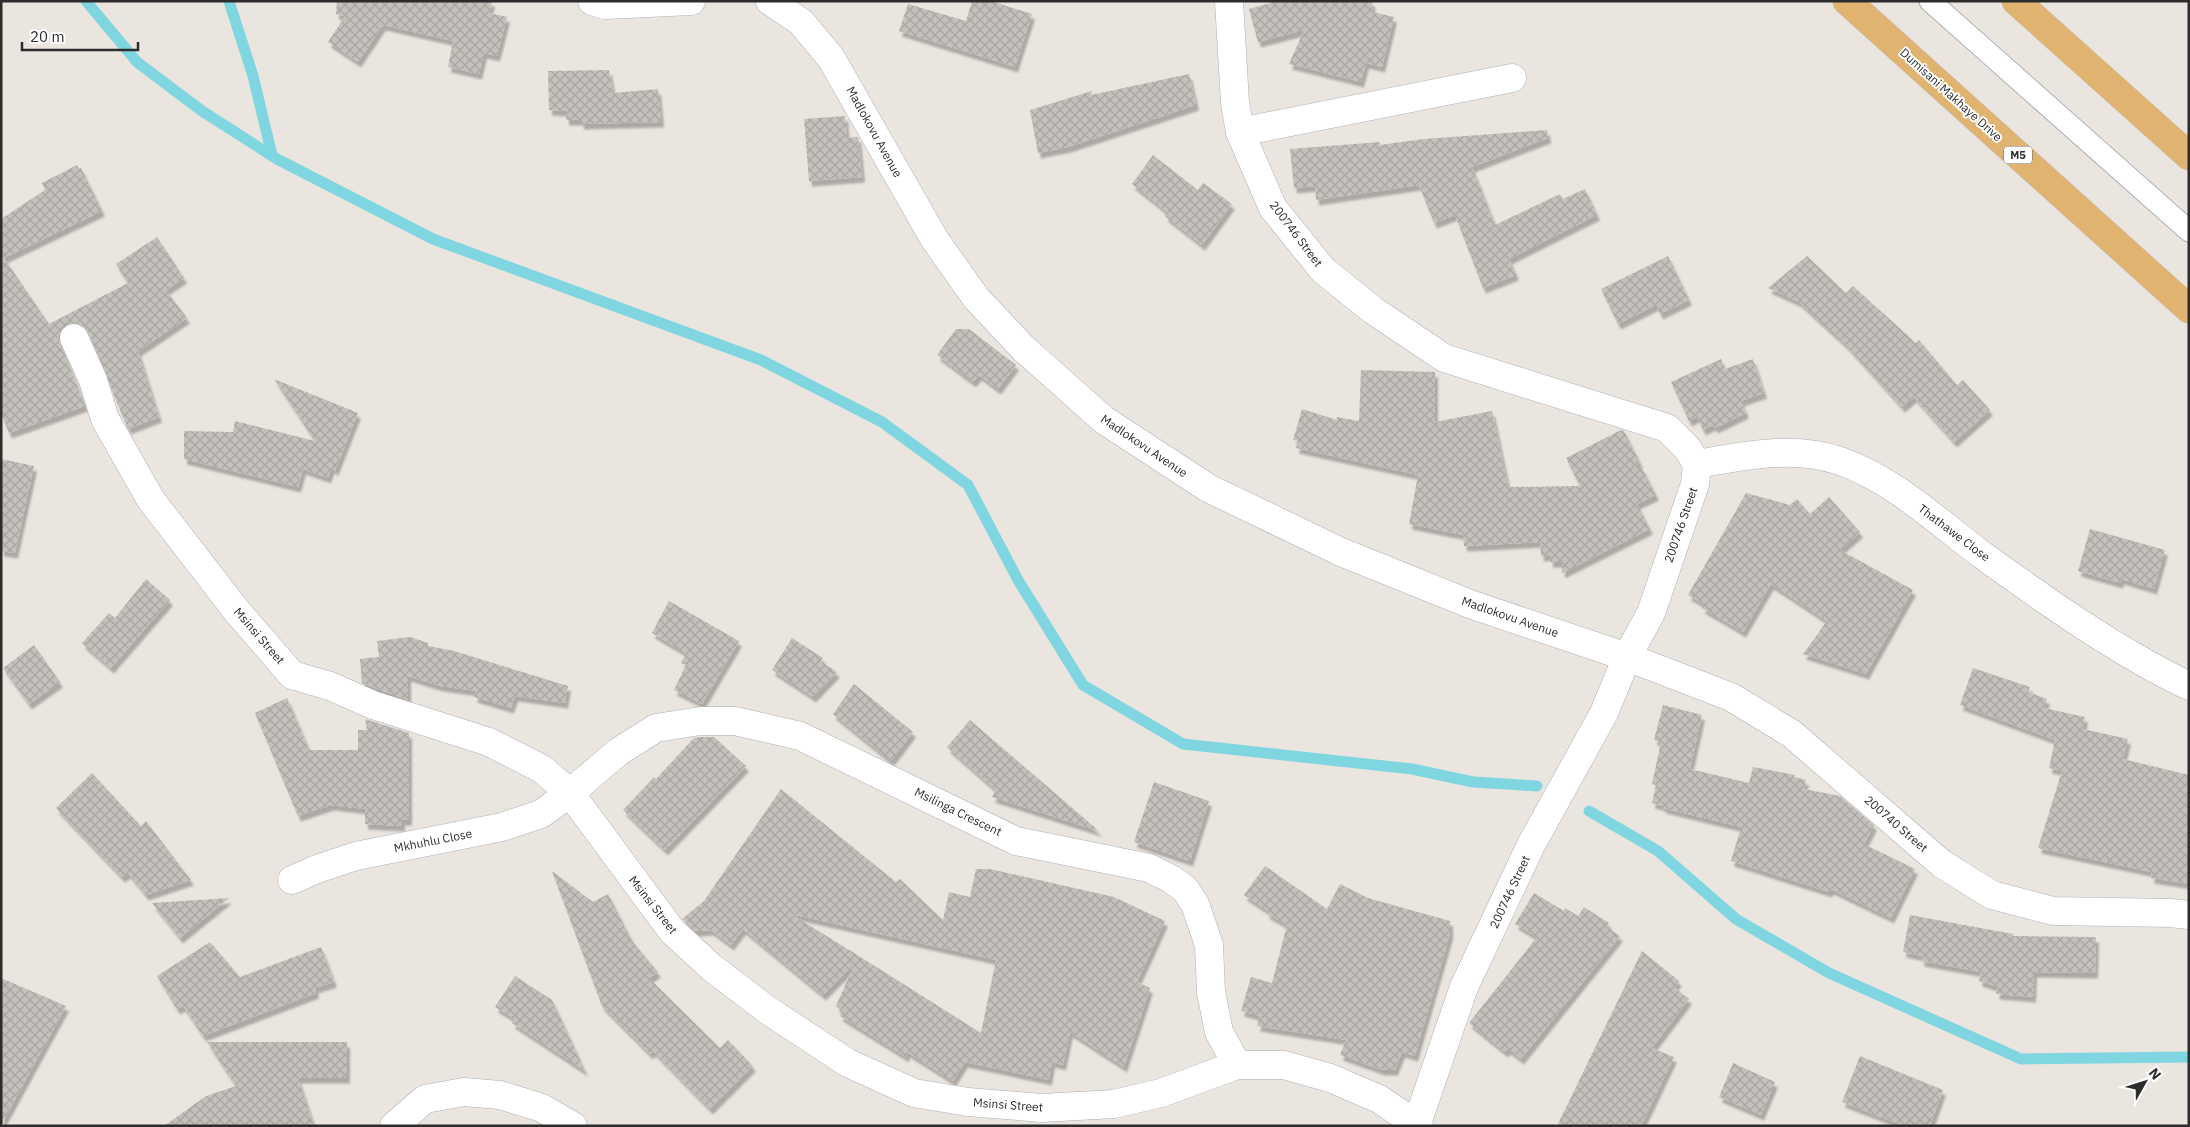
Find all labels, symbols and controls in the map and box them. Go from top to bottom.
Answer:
scale bar [22,20,139,52]
text: 20 m [30,27,65,46]
street label: Dumisani Makhaye Drive [1897,45,2006,145]
street label: Madlokovu Avenue [843,84,906,180]
road number: M5 [2004,146,2032,164]
street label: 200746 Street [1267,198,1326,270]
street label: Madlokovu Avenue [1098,411,1191,480]
street label: 200746 Street [1661,485,1700,565]
street label: Thathawe Close [1915,501,1993,565]
street label: Madlokovu Avenue [1460,593,1561,640]
street label: Msinsi Street [231,604,288,667]
street label: Msilinga Crescent [912,784,1004,839]
street label: 200740 Street [1862,792,1931,855]
street label: Mkhuhlu Close [393,826,474,855]
street label: 200746 Street [1486,853,1533,931]
street label: Msinsi Street [626,872,681,937]
north arrow [2120,1057,2170,1107]
text: N [2145,1064,2165,1083]
street label: Msinsi Street [973,1095,1043,1114]

